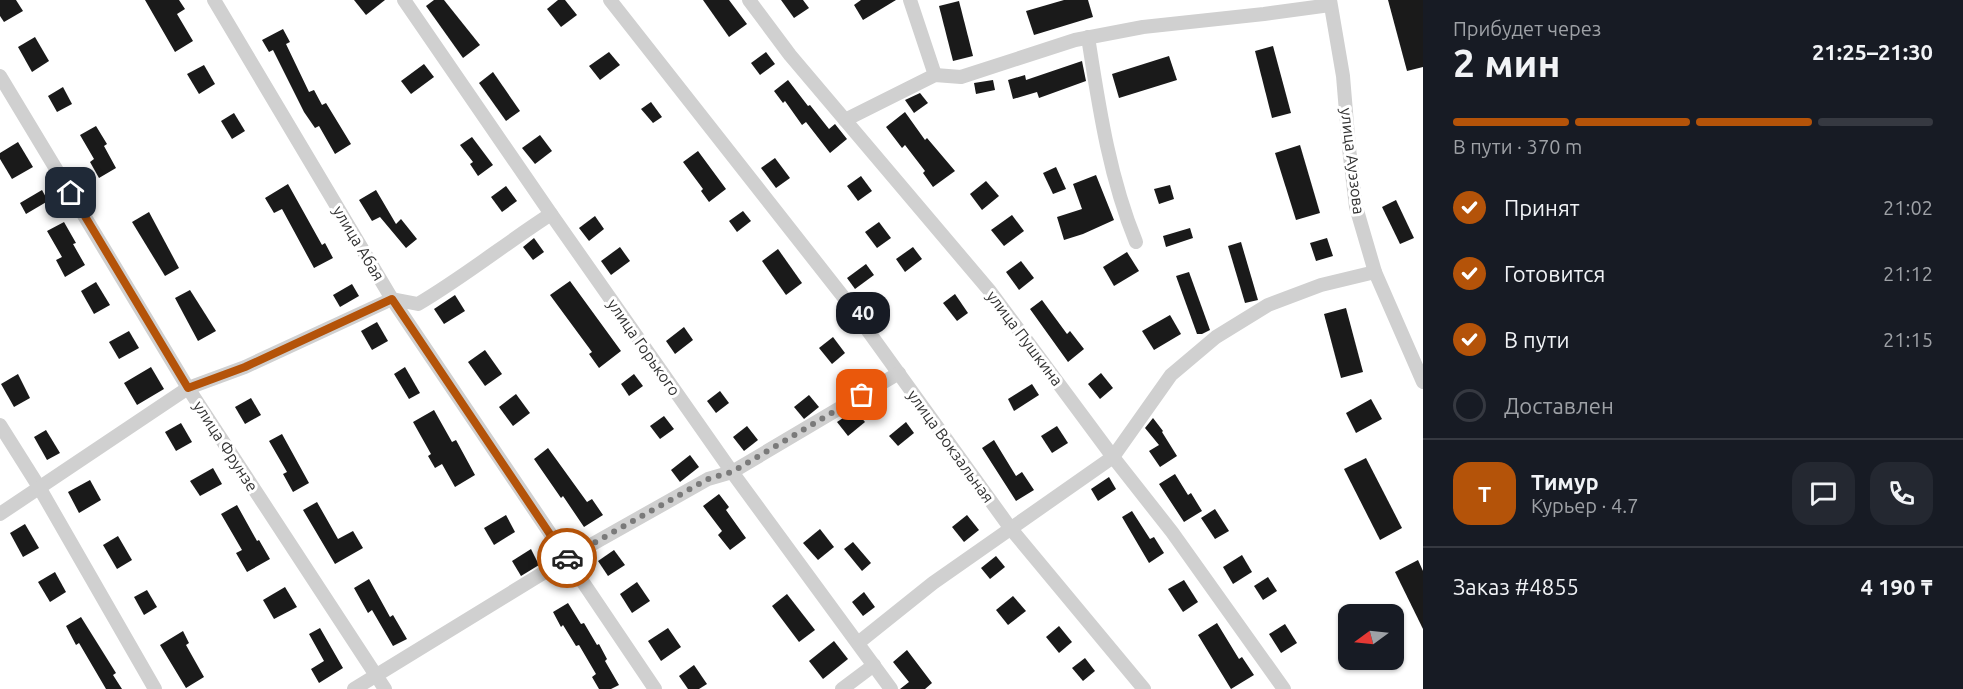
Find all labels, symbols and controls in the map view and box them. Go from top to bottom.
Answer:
text: Прибудет через [1453,17,1601,40]
text: 21:25–21:30 [1812,39,1933,64]
text: 2 мин [1453,41,1561,84]
street label: улица Ауэзова [1338,107,1368,215]
text: В пути · 370 m [1453,135,1582,158]
pin [45,167,96,218]
icon: home [54,176,87,209]
icon: check [1453,191,1486,224]
text: Принят [1504,195,1580,220]
text: 21:02 [1883,196,1933,219]
street label: улица Абая [330,202,388,284]
icon: check [1453,257,1486,290]
text: Готовится [1504,261,1605,286]
text: 21:12 [1883,262,1933,285]
street label: улица Пушкина [983,287,1067,389]
callout: 40 [835,293,889,335]
street label: улица Горького [604,295,684,399]
text: 40 [852,301,874,324]
icon: check [1453,323,1486,356]
text: В пути [1504,327,1570,352]
text: 21:15 [1883,328,1933,351]
pin [836,369,887,420]
icon: bag [845,378,878,411]
street label: улица Вокзальная [904,386,998,506]
text: Доставлен [1504,393,1614,418]
street label: улица Фрунзе [190,397,262,495]
button: chat [1792,462,1855,525]
button: phone [1870,462,1933,525]
text: Тимур [1531,469,1599,494]
text: Т [1478,481,1491,506]
text: Курьер · 4.7 [1531,494,1638,517]
courier [537,528,597,588]
icon: car [551,542,584,575]
text: Заказ #4855 [1453,574,1579,599]
text: 4 190 ₸ [1861,574,1933,599]
north arrow [1338,604,1404,670]
map controls [1338,604,1404,670]

